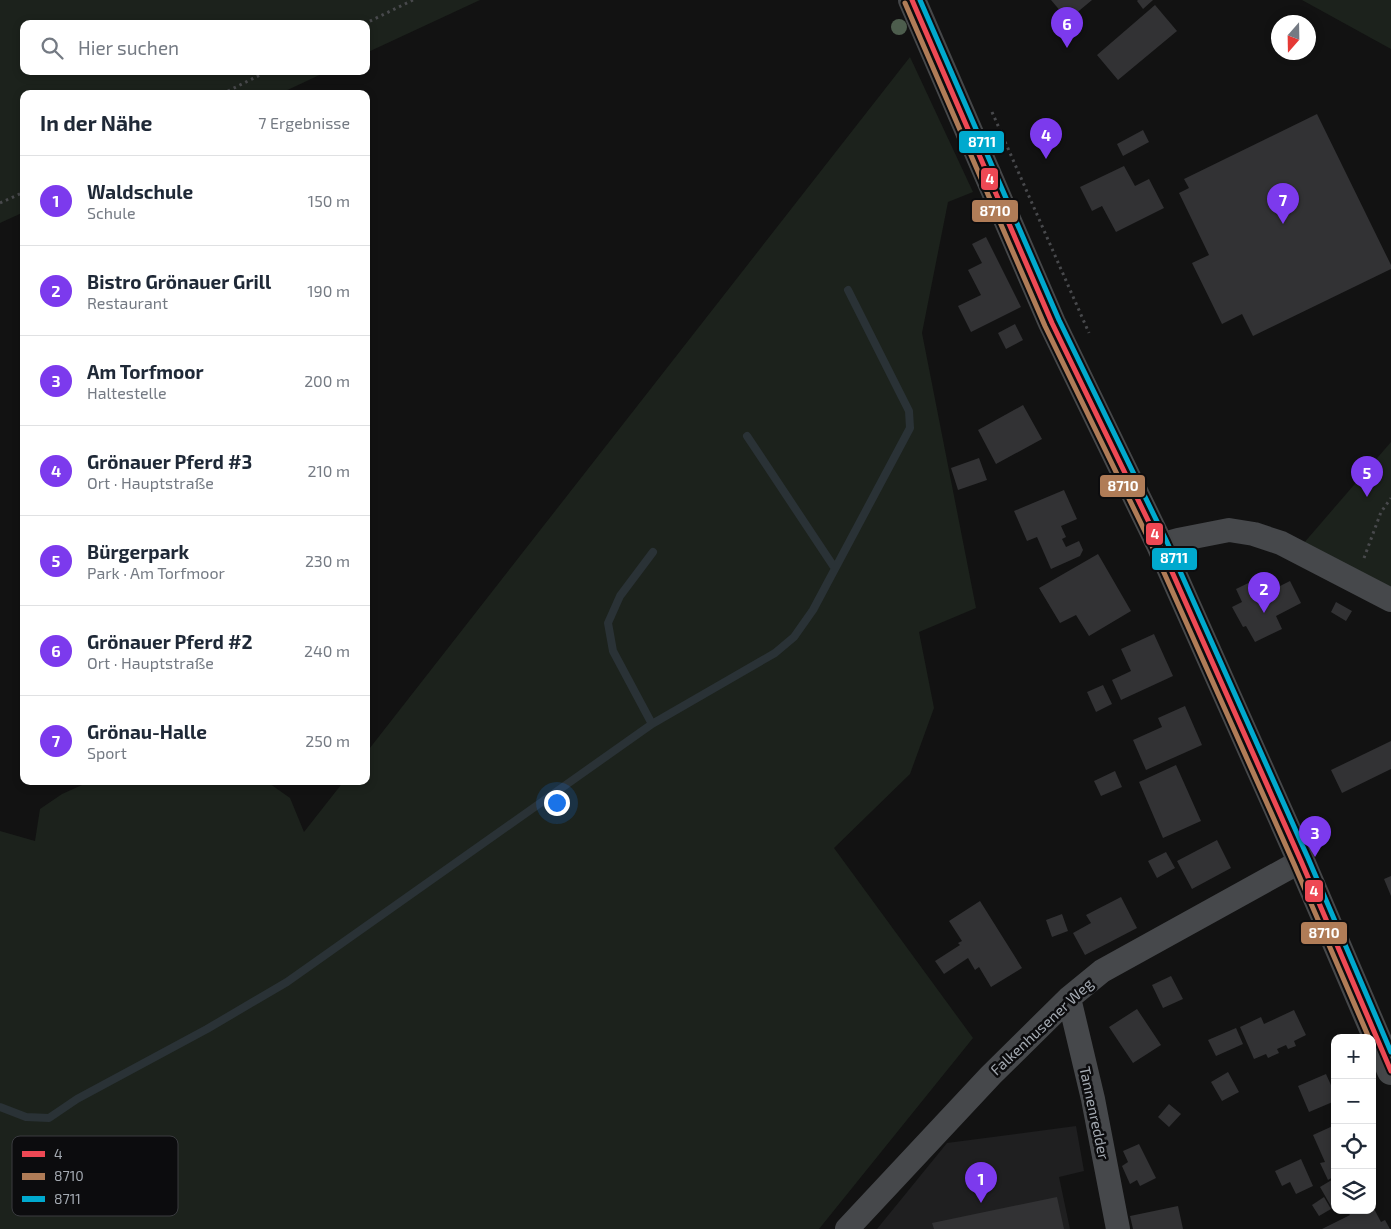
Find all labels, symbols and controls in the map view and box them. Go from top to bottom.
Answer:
pin: 6 [1051,7,1083,48]
north arrow [1271,15,1316,60]
search box [20,20,370,75]
icon: search [38,34,66,62]
text: Hier suchen [78,36,179,59]
text: In der Nähe [40,110,152,135]
text: 7 Ergebnisse [258,113,350,132]
pin: 4 [1030,118,1062,159]
line badge: 8711 [958,130,1005,154]
text: 8711 [968,133,996,150]
line badge: 4 [980,167,999,191]
text: 4 [986,170,995,187]
text: Waldschule [87,180,193,203]
pin: 7 [1267,183,1299,224]
text: 1 [53,191,59,210]
text: 150 m [308,191,350,210]
line badge: 8710 [971,199,1019,223]
text: 8710 [980,202,1011,219]
text: Schule [87,203,136,222]
text: Bistro Grönauer Grill [87,270,271,293]
text: 2 [51,281,61,300]
text: 190 m [307,281,350,300]
text: Restaurant [87,293,168,312]
text: Am Torfmoor [87,360,204,383]
text: 3 [51,371,61,390]
text: 200 m [304,371,350,390]
text: Haltestelle [87,383,167,402]
text: Grönauer Pferd #3 [87,450,252,473]
pin: 5 [1351,456,1383,497]
text: 4 [51,461,61,480]
text: 210 m [307,461,350,480]
text: Ort · Hauptstraße [87,473,214,492]
line badge: 8710 [1099,474,1146,498]
text: 8710 [1108,477,1139,494]
line badge: 4 [1145,522,1164,546]
text: 4 [1151,525,1160,542]
text: Bürgerpark [87,540,189,563]
line badge: 8711 [1151,547,1198,571]
text: 8711 [1160,549,1188,566]
text: 5 [52,551,60,570]
text: 230 m [305,551,350,570]
text: Park · Am Torfmoor [87,563,225,582]
pin: 2 [1248,572,1280,613]
text: Grönauer Pferd #2 [87,630,253,653]
text: 6 [51,641,61,660]
text: 240 m [304,641,350,660]
text: Ort · Hauptstraße [87,653,214,672]
text: Grönau-Halle [87,720,207,743]
text: 7 [52,731,60,750]
text: 250 m [305,731,350,750]
text: Sport [87,743,127,762]
your location [544,790,570,816]
pin: 3 [1299,816,1331,857]
line badge: 4 [1304,879,1324,903]
text: 4 [1310,882,1319,899]
line badge: 8710 [1300,921,1348,945]
text: 8710 [1309,924,1340,941]
street label: Falkenhusener Weg [986,974,1097,1078]
map controls [1331,1034,1376,1214]
button: + [1331,1034,1376,1079]
street label: Tannenredder [1076,1065,1114,1161]
button: − [1331,1079,1376,1124]
button: locate [1331,1124,1376,1169]
legend [12,1136,178,1216]
text: 4 [54,1145,63,1162]
pin: 1 [965,1162,997,1203]
text: 8710 [54,1167,84,1184]
button: layers [1331,1169,1376,1214]
text: 8711 [54,1190,81,1207]

